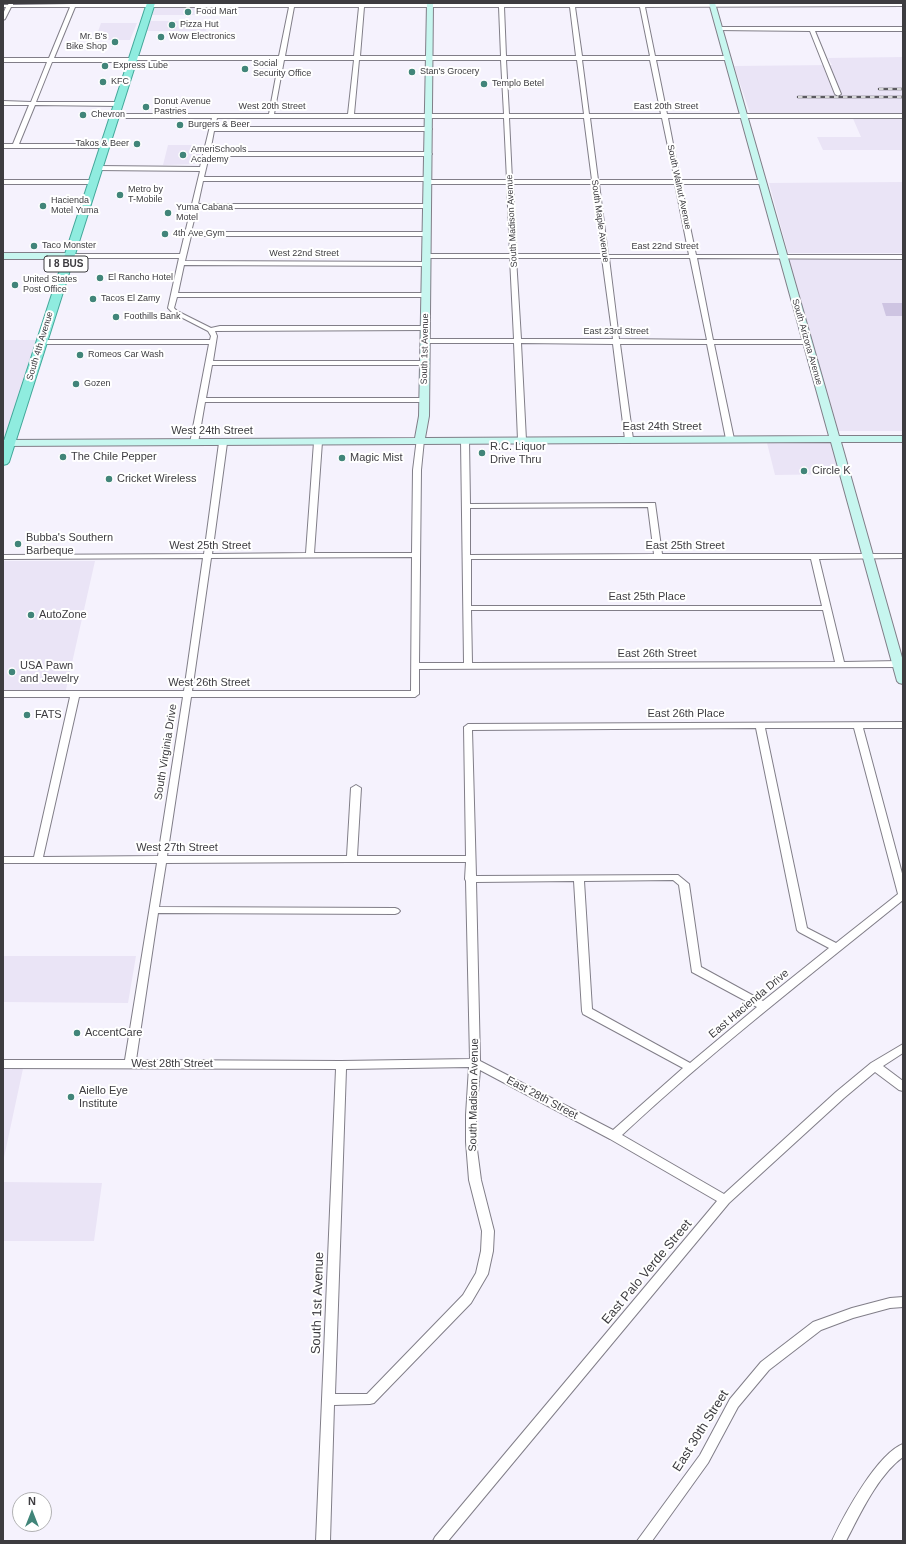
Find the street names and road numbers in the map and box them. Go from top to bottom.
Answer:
street label: West 20th Street [239,102,305,112]
street label: East 20th Street [634,102,698,112]
street label: South Walnut Avenue [665,144,693,230]
street label: South Madison Avenue [504,174,520,268]
street label: South Maple Avenue [589,179,611,263]
street label: East 22nd Street [631,242,699,252]
street label: West 22nd Street [269,249,339,259]
road number: I 8 BUS [44,256,88,272]
street label: South Arizona Avenue [789,298,825,386]
street label: South 4th Avenue [24,310,56,382]
street label: South 1st Avenue [419,313,431,385]
street label: East 23rd Street [583,327,649,337]
street label: East 24th Street [623,420,701,434]
street label: West 24th Street [171,424,253,438]
street label: West 25th Street [169,539,251,553]
street label: East 25th Street [646,539,724,553]
street label: East 25th Place [608,590,686,604]
street label: East 26th Street [618,647,696,661]
street label: West 26th Street [168,676,250,690]
street label: South Virginia Drive [152,703,180,801]
street label: East 26th Place [647,707,725,721]
street label: West 27th Street [136,841,218,855]
street label: East Hacienda Drive [706,967,792,1041]
street label: South Madison Avenue [466,1038,482,1152]
street label: West 28th Street [131,1057,213,1071]
street label: East 28th Street [504,1074,580,1122]
street label: East Palo Verde Street [599,1217,695,1327]
street label: South 1st Avenue [308,1252,328,1354]
street label: East 30th Street [670,1387,732,1475]

